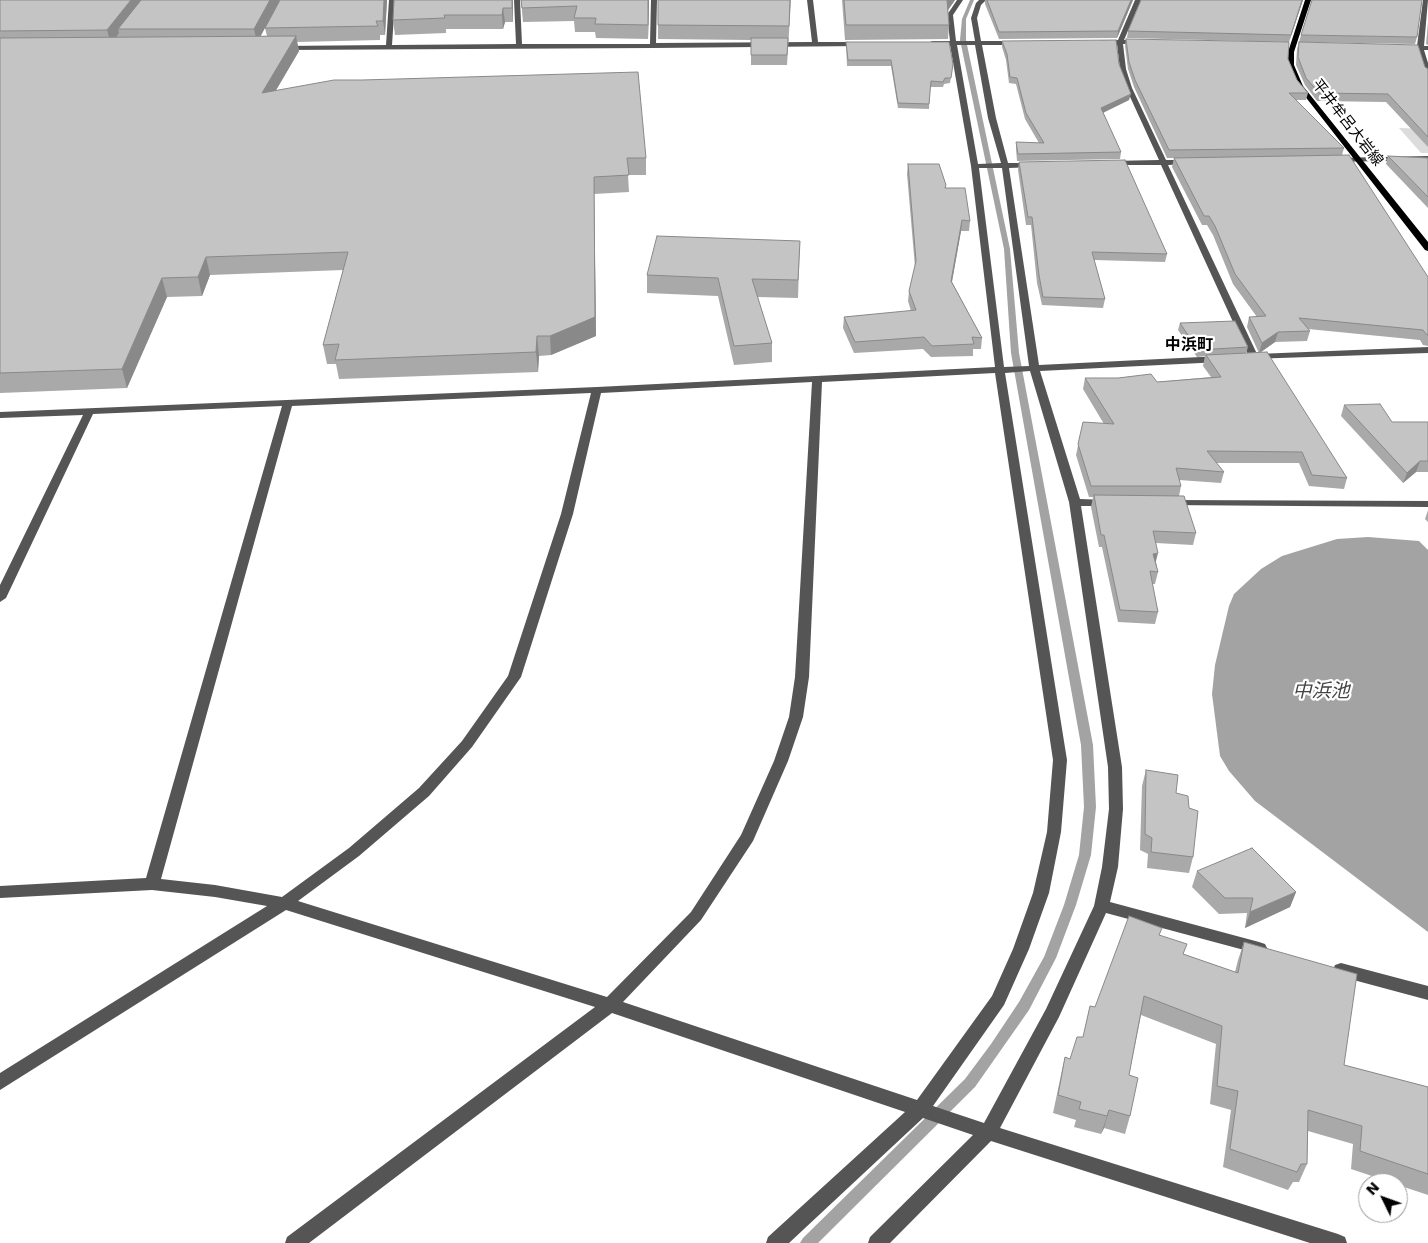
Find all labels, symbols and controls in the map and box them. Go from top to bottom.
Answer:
street label: 平井牟呂大岩線 [1308,76,1386,170]
district label: 中浜町 [1165,336,1213,356]
water label: 中浜池 [1293,681,1349,703]
north arrow [1358,1173,1408,1223]
text: N [1363,1179,1382,1198]

